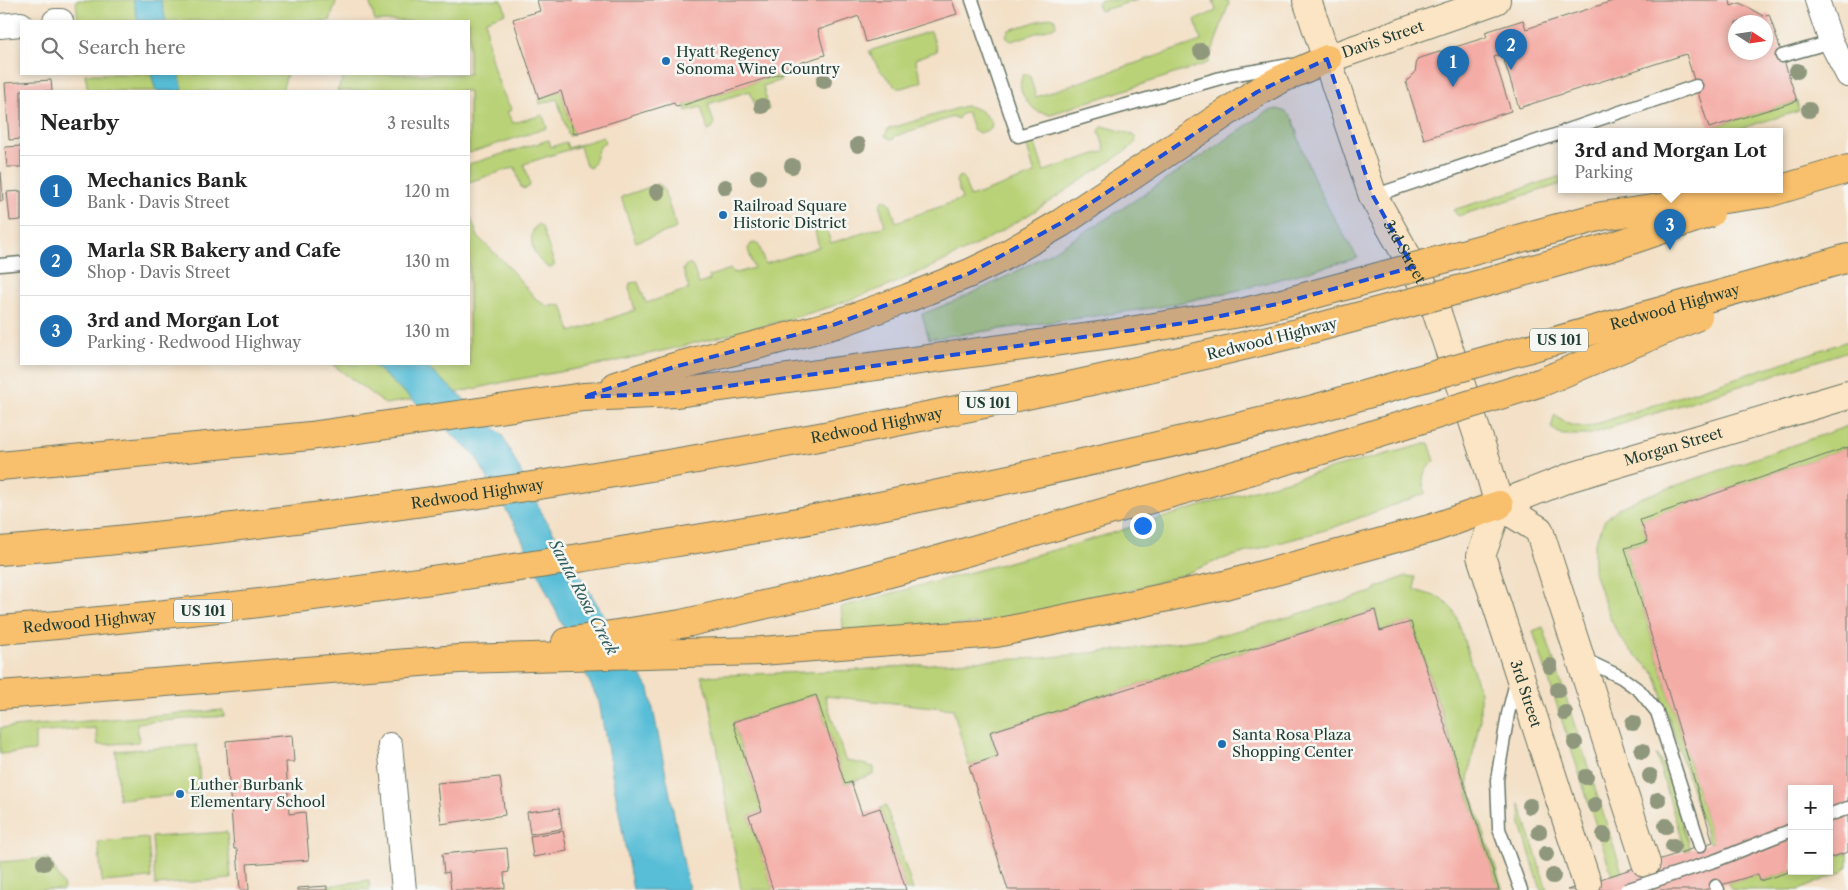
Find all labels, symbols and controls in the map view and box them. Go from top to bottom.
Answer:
north arrow [1728,15,1773,60]
street label: Davis Street [1339,16,1427,62]
search box [20,20,470,75]
pin: 2 [1495,29,1527,70]
icon: search [38,34,66,62]
text: Search here [78,36,186,59]
place label: Hyatt Regency Sonoma Wine Country [676,42,841,78]
pin: 1 [1437,46,1469,87]
marker: Hyatt Regency Sonoma Wine Country [660,55,672,67]
text: Nearby [40,110,119,135]
text: 3 results [387,113,450,133]
popup [1558,128,1783,193]
text: 3rd and Morgan Lot [1574,139,1767,162]
text: Parking [1574,162,1632,182]
text: Mechanics Bank [87,169,247,192]
text: 1 [52,181,60,201]
text: 120 m [405,181,450,201]
text: Bank · Davis Street [87,192,230,212]
place label: Railroad Square Historic District [733,196,847,232]
marker: Railroad Square Historic District [717,209,729,221]
pin: 3 [1654,209,1686,250]
street label: 3rd Street [1379,216,1431,287]
text: Marla SR Bakery and Cafe [87,239,341,262]
text: 2 [51,251,61,271]
text: 130 m [405,251,450,271]
text: Shop · Davis Street [87,262,230,282]
street label: Redwood Highway [1608,279,1743,334]
text: 3rd and Morgan Lot [87,309,279,332]
street label: Redwood Highway [1205,313,1340,364]
text: 3 [51,321,61,341]
text: 130 m [405,321,450,341]
road number: US 101 [1530,328,1588,352]
text: Parking · Redwood Highway [87,332,301,352]
road number: US 101 [959,392,1017,414]
street label: Redwood Highway [809,403,945,447]
street label: Morgan Street [1622,422,1725,470]
street label: Redwood Highway [410,474,546,513]
your location [1130,513,1156,539]
water label: Santa Rosa Creek [545,535,623,659]
road number: US 101 [174,600,232,622]
street label: Redwood Highway [22,605,158,637]
street label: 3rd Street [1506,657,1546,730]
place label: Santa Rosa Plaza Shopping Center [1232,725,1354,761]
marker: Santa Rosa Plaza Shopping Center [1216,738,1228,750]
place label: Luther Burbank Elementary School [190,775,326,811]
map controls [1788,785,1833,875]
button: + [1788,785,1833,830]
marker: Luther Burbank Elementary School [174,788,186,800]
button: − [1788,830,1833,875]

